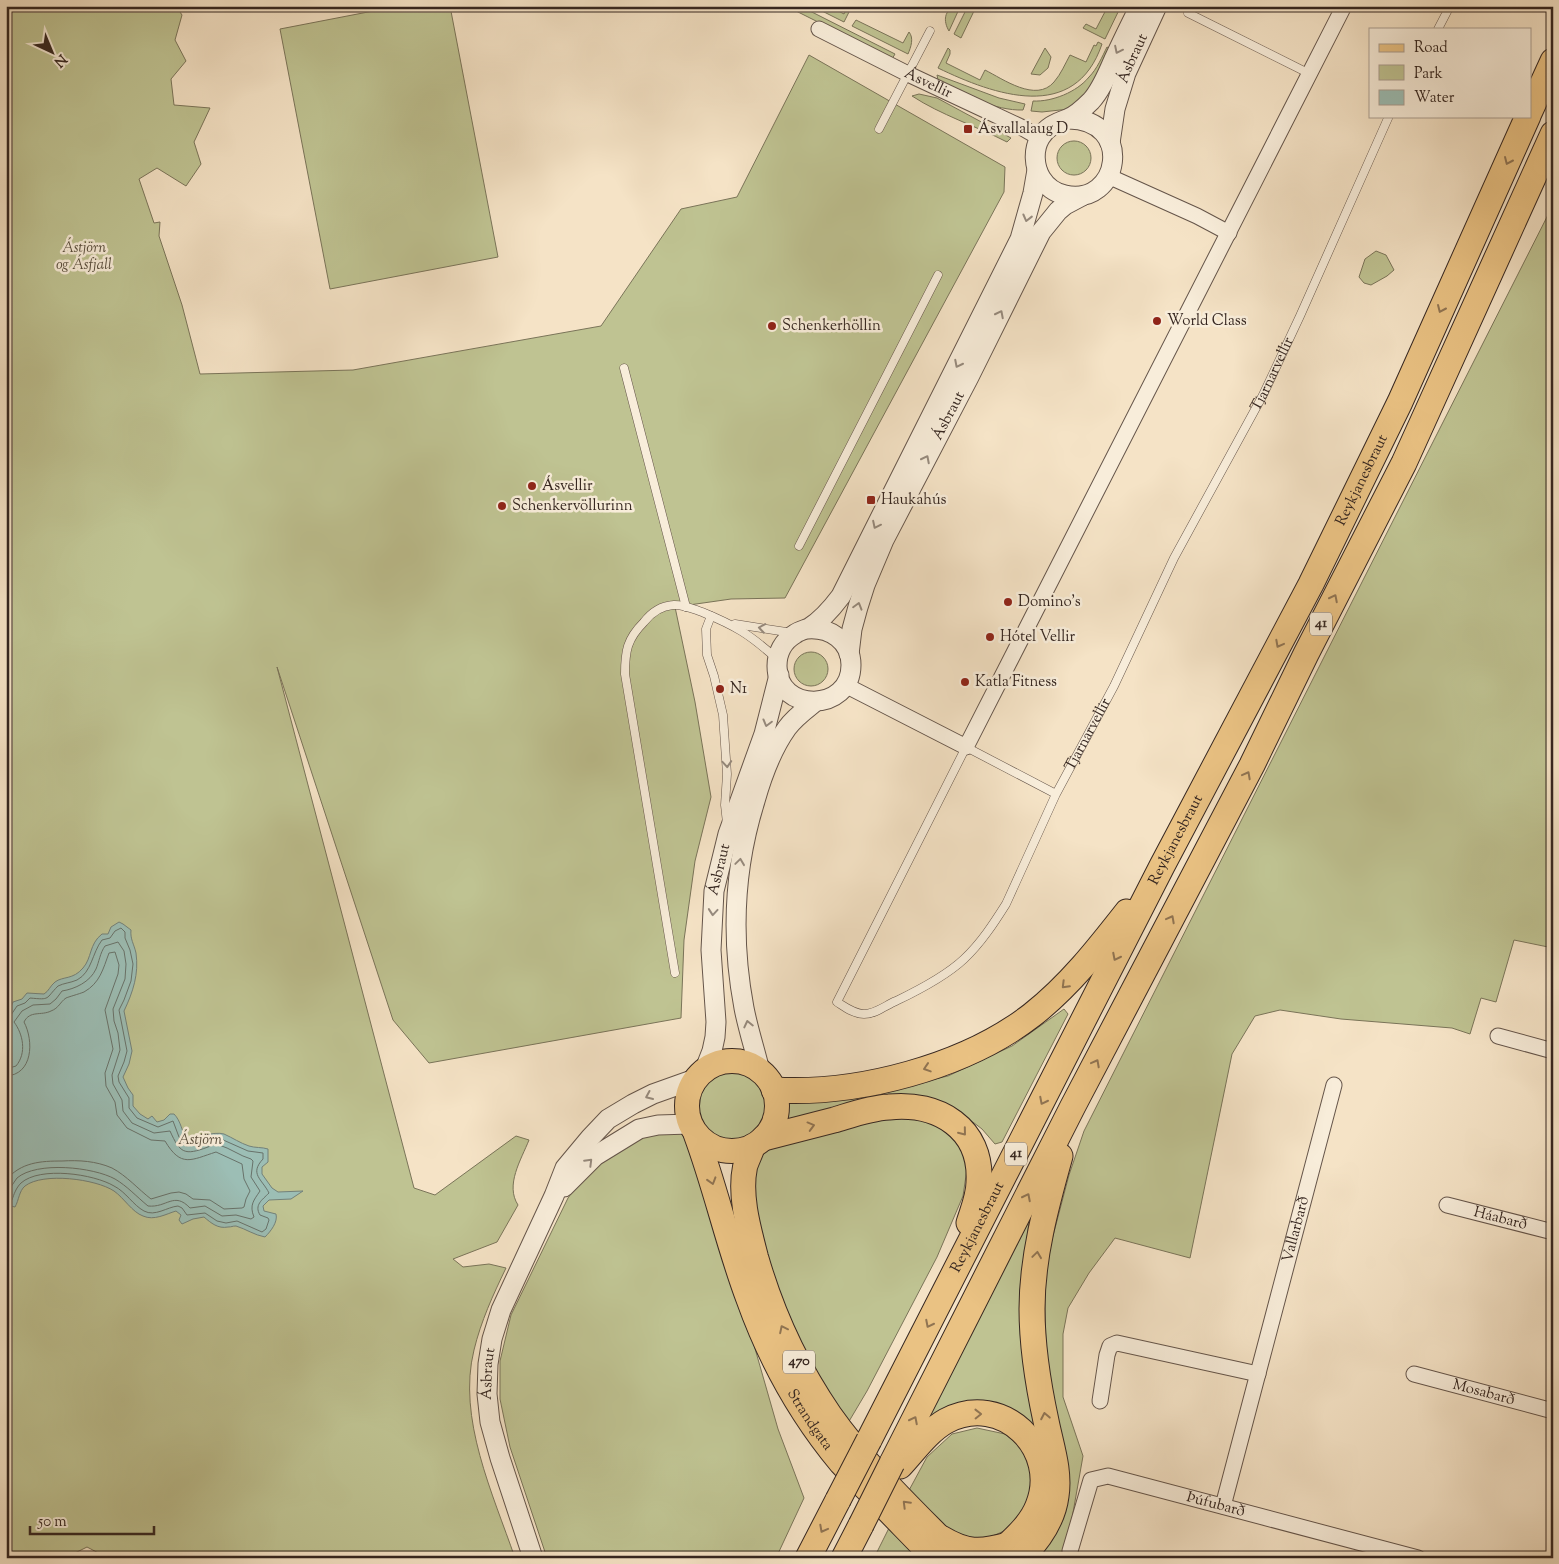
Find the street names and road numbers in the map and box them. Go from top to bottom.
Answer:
street label: Ásbraut [1112,30,1153,86]
street label: Ásvellir [901,62,956,104]
street label: Tjarnarvellir [1246,333,1299,415]
street label: Ásbraut [926,388,970,444]
street label: Reykjanesbraut [1331,431,1393,529]
road number: 41 [1310,612,1332,636]
street label: Tjarnarvellir [1060,694,1116,775]
street label: Reykjanesbraut [1143,791,1208,889]
street label: Ásbraut [702,842,736,897]
road number: 41 [1005,1142,1027,1166]
street label: Reykjanesbraut [946,1178,1010,1276]
street label: Vallarbarð [1277,1194,1315,1265]
street label: Háabarð [1471,1202,1529,1235]
street label: Ásbraut [475,1346,501,1400]
road number: 470 [783,1350,815,1374]
street label: Mosabarð [1450,1374,1517,1411]
street label: Strandgata [782,1385,838,1455]
street label: Þúfubarð [1184,1487,1247,1522]

